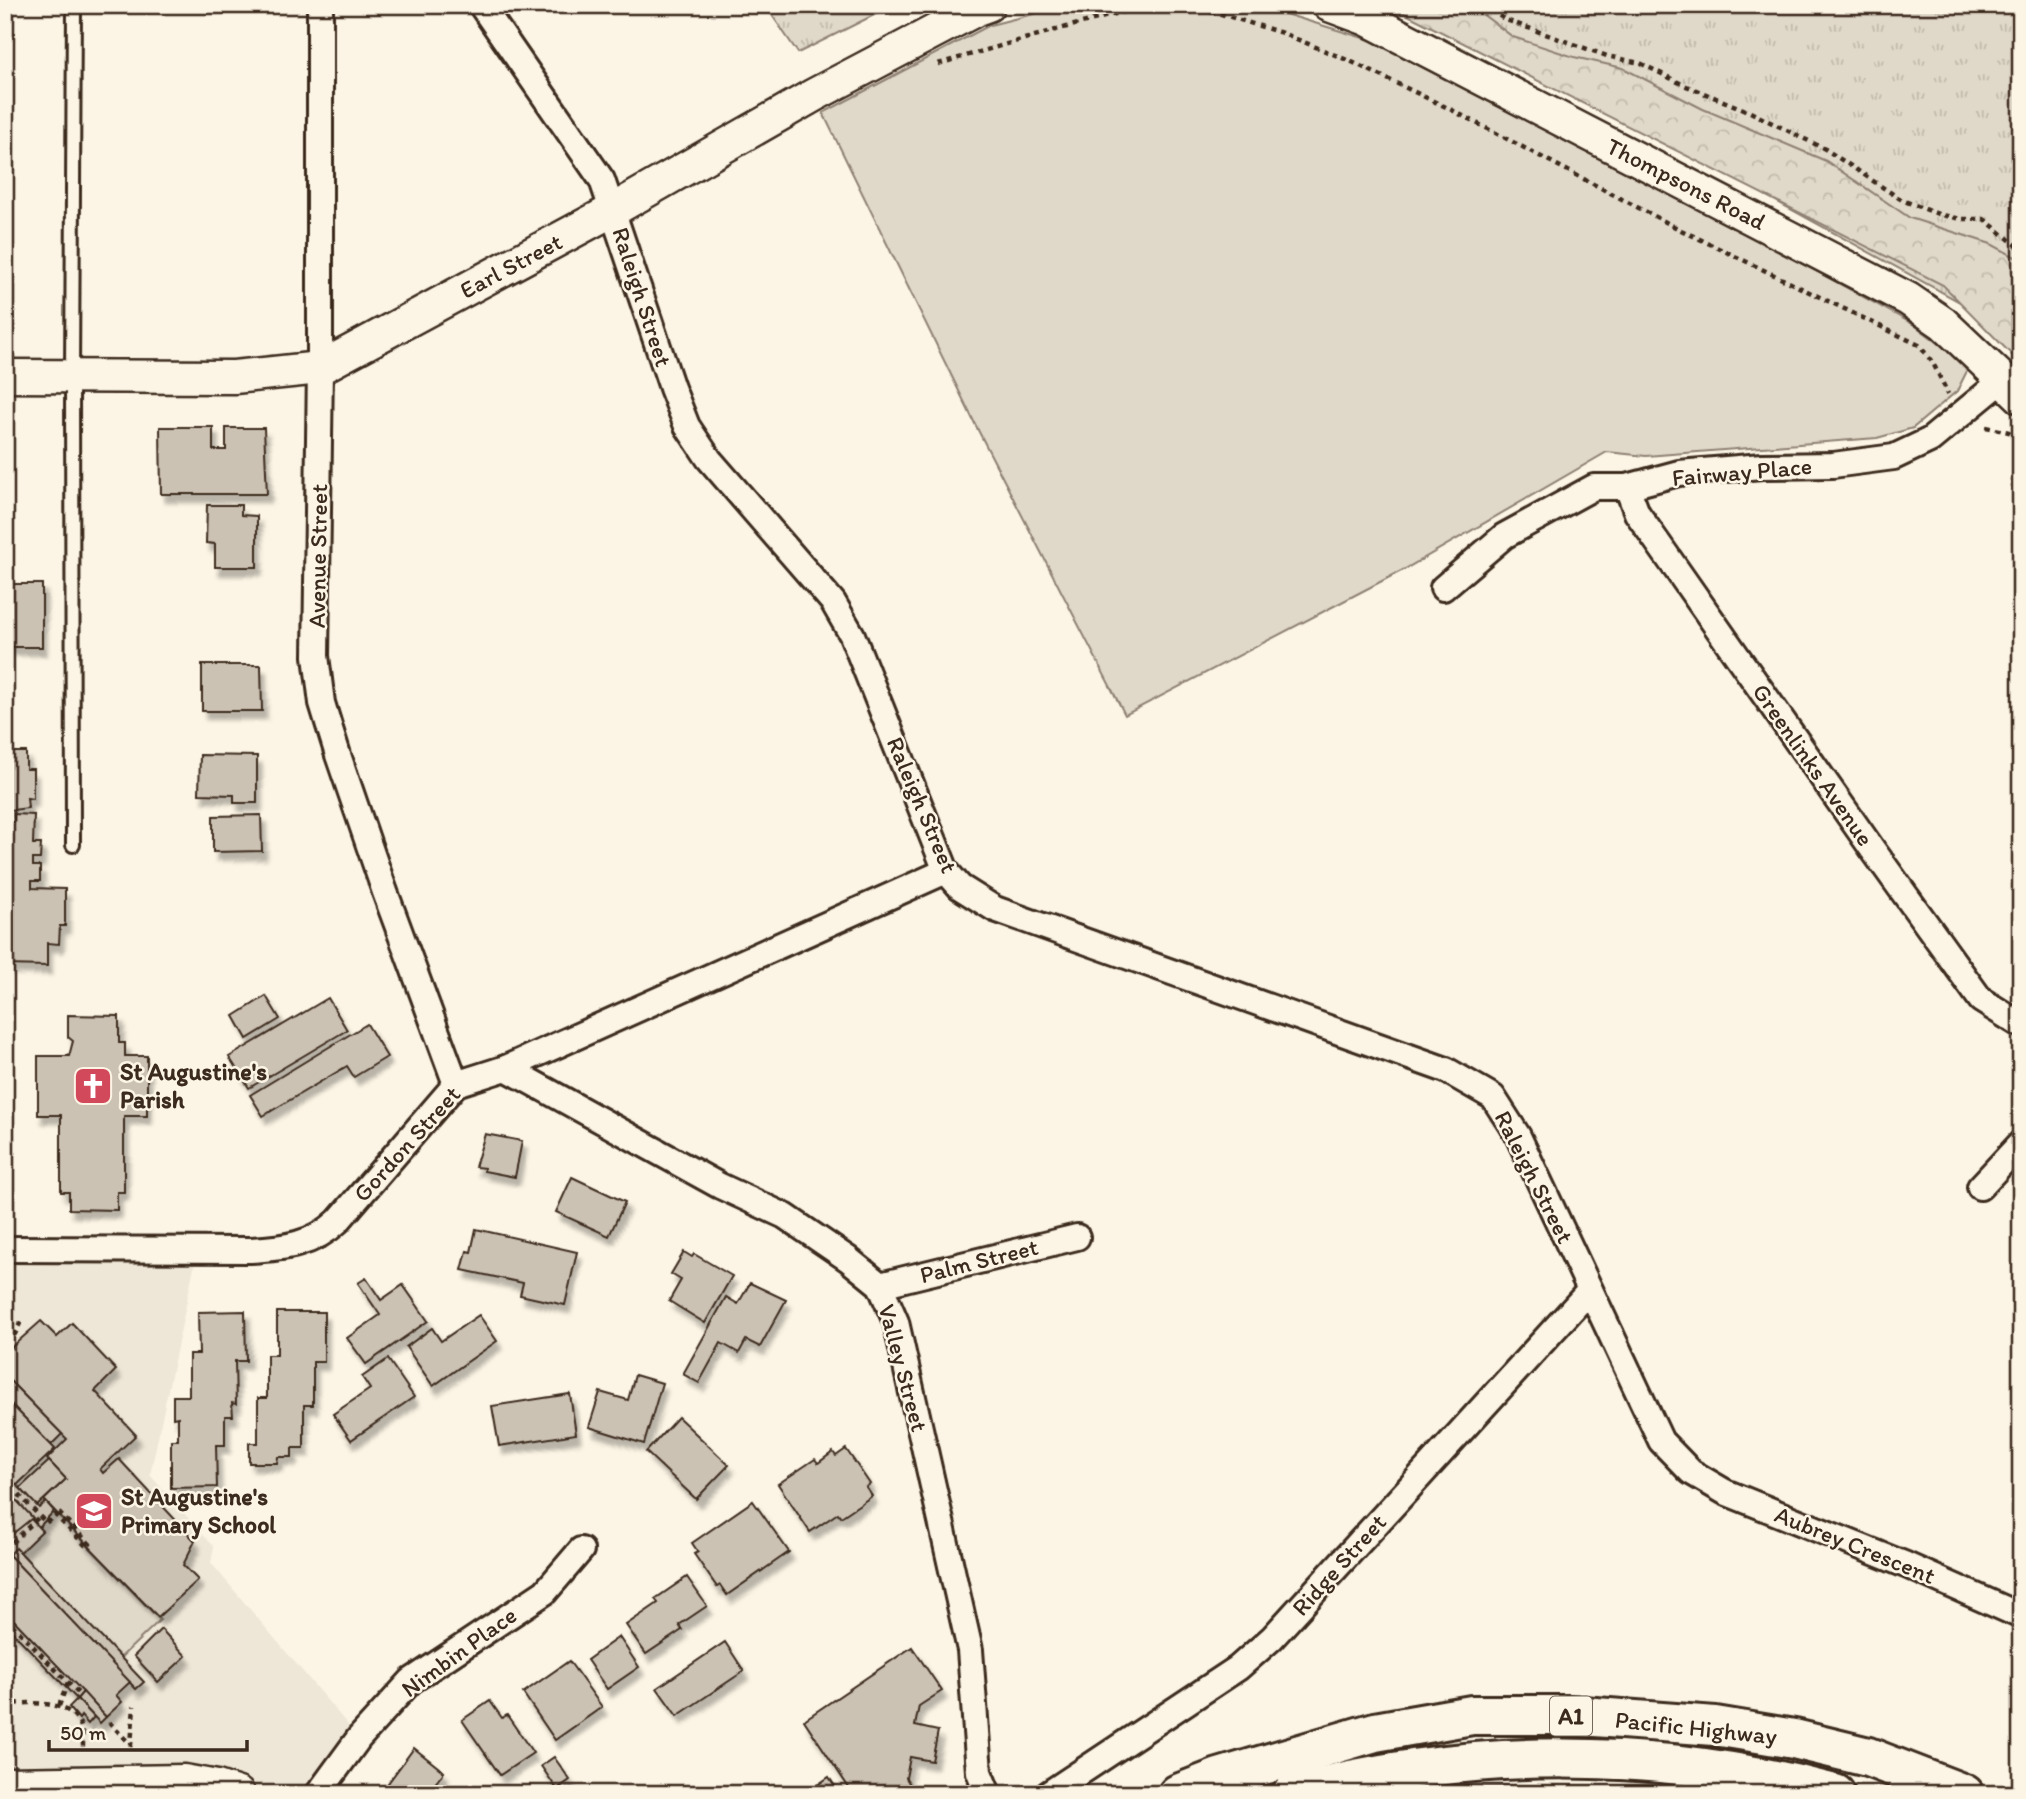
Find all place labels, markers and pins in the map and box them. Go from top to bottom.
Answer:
place label: St Augustine's Parish [120,1057,267,1114]
church icon: St Augustine's Parish [72,1065,114,1107]
place label: St Augustine's Primary School [121,1482,276,1540]
school or university icon: St Augustine's Primary School [73,1490,115,1532]

